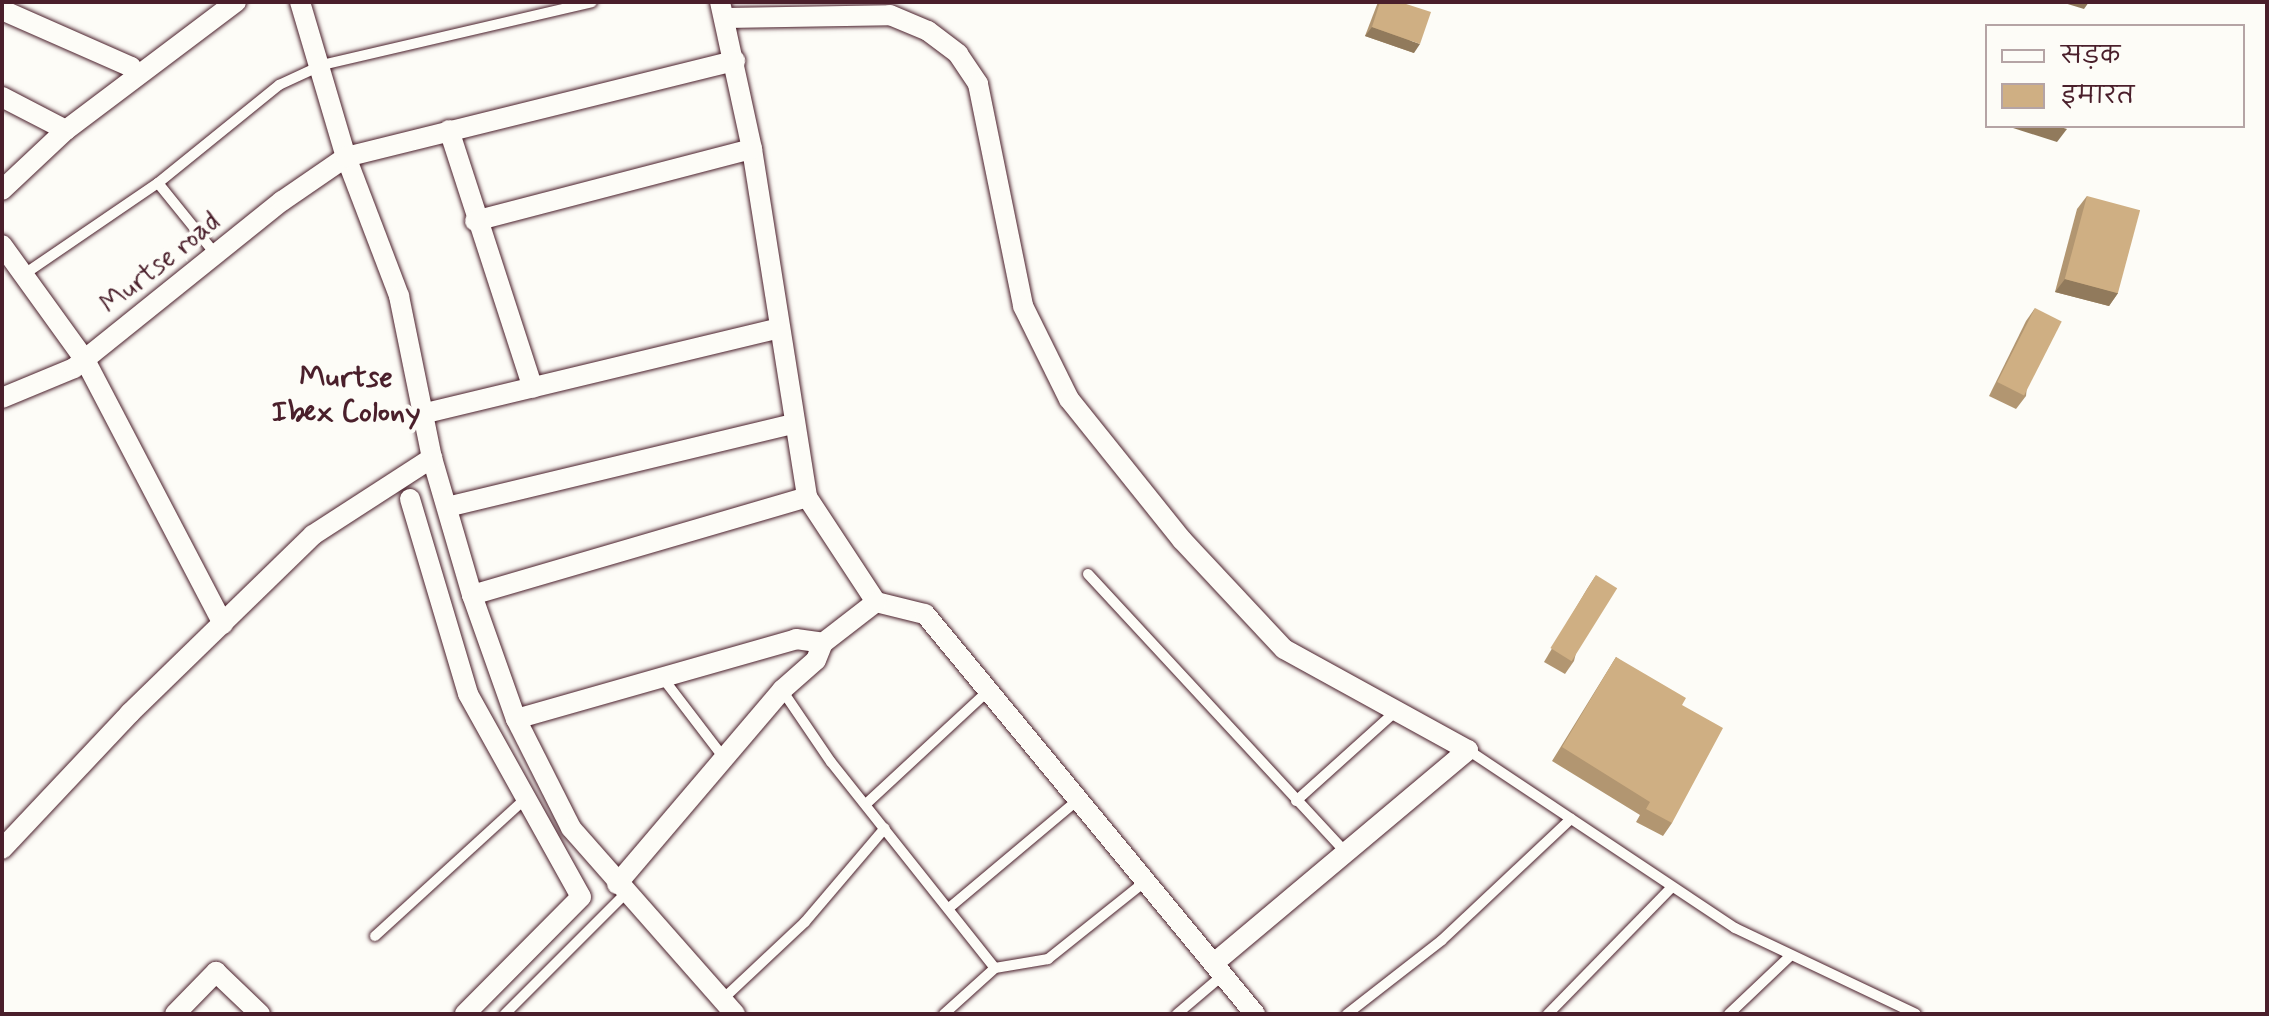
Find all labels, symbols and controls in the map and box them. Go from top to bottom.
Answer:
legend [1985,24,2245,128]
text: सड़क [2061,41,2120,72]
text: इमारत [2061,81,2134,112]
street label: Murtse road [94,206,228,322]
district label: Murtse Ibex Colony [265,360,427,430]

